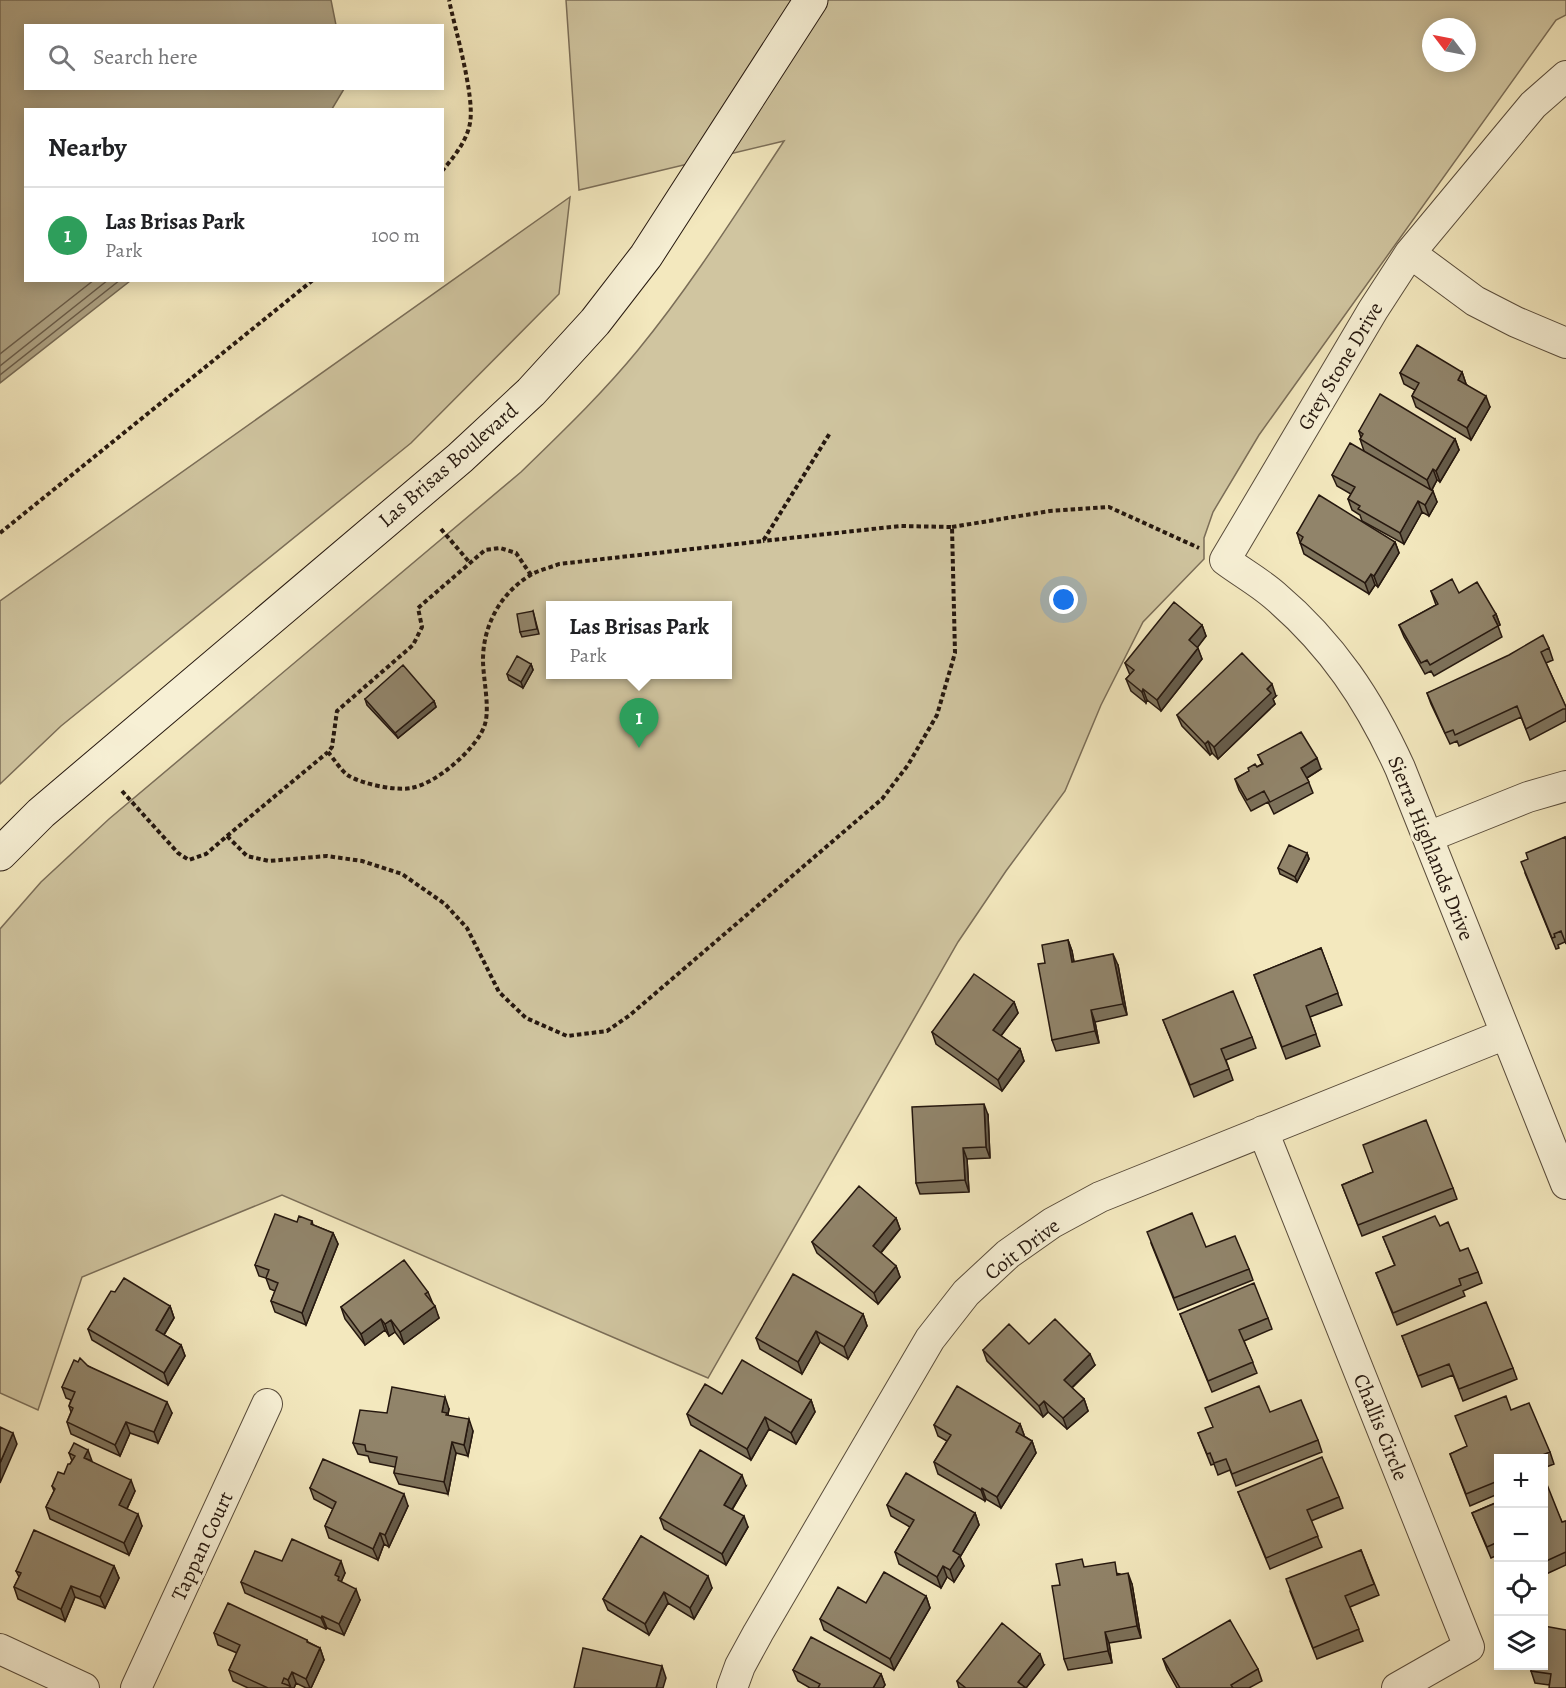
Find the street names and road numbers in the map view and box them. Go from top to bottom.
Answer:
street label: Grey Stone Drive [1291,297,1389,435]
street label: Las Brisas Boulevard [372,396,524,534]
street label: Sierra Highlands Drive [1381,752,1481,944]
street label: Coit Drive [979,1212,1065,1286]
street label: Challis Circle [1347,1369,1415,1485]
street label: Tappan Court [165,1487,240,1605]

